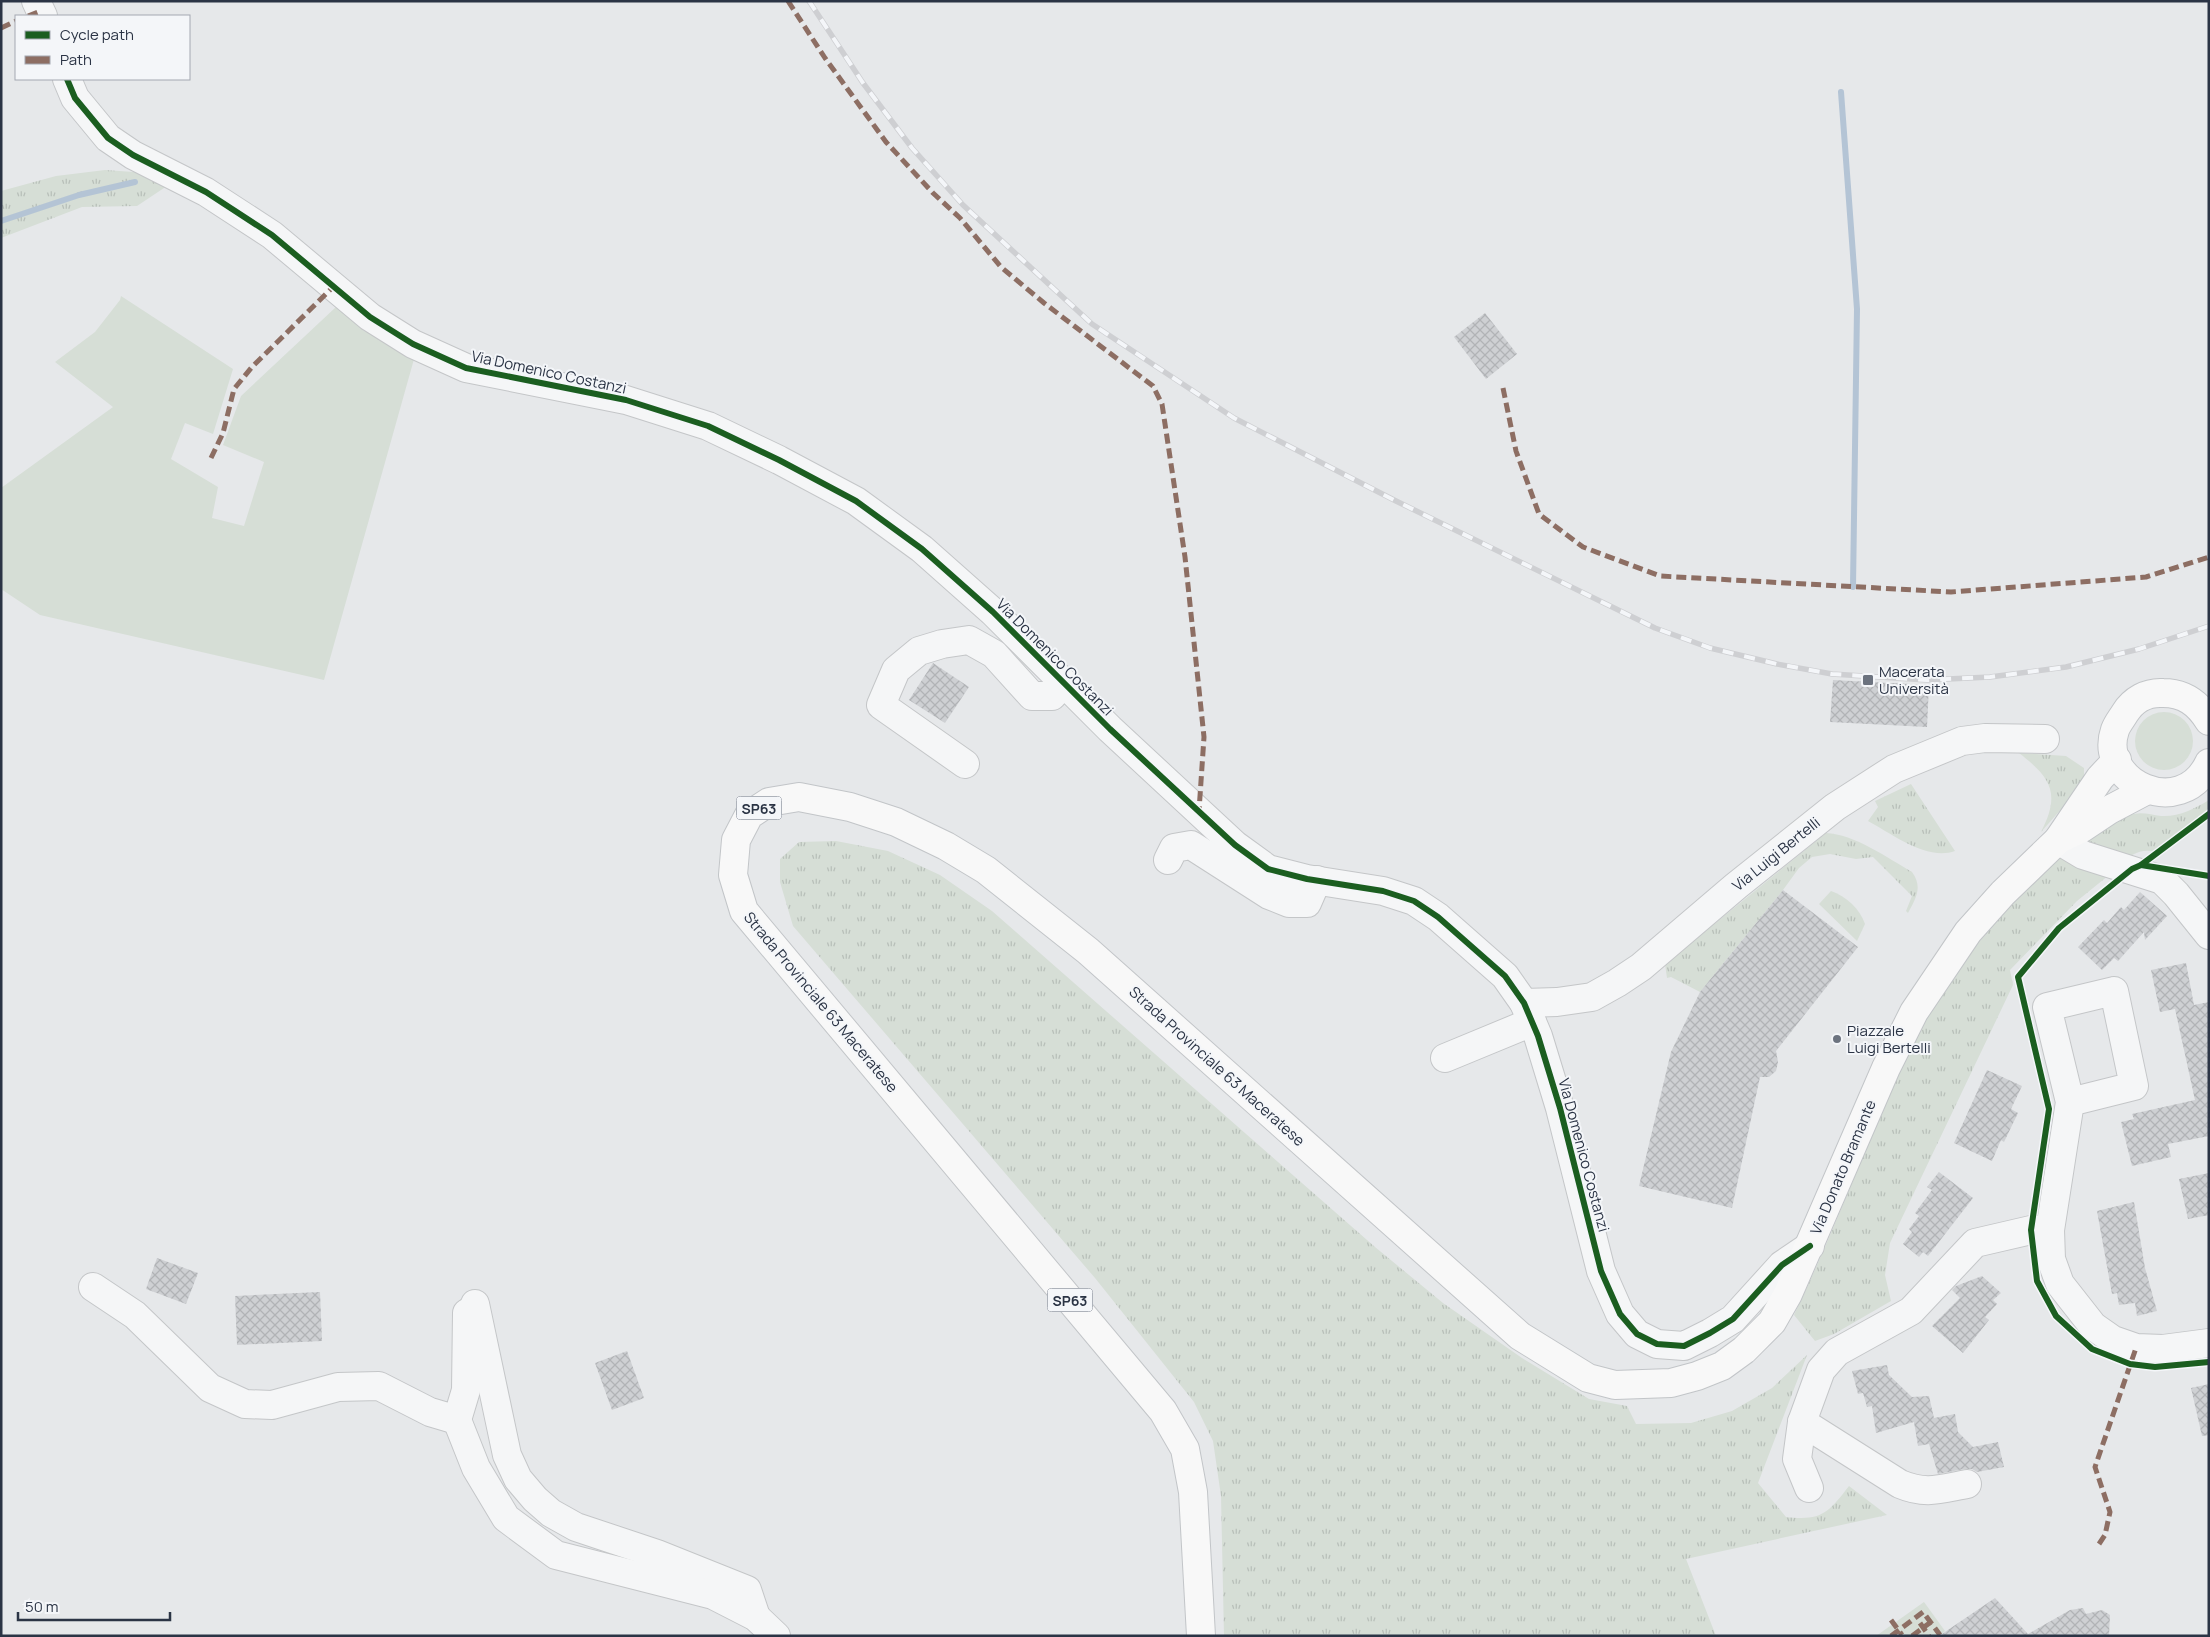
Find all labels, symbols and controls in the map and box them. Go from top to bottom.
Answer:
legend [15,15,190,80]
text: Cycle path [60,24,134,45]
text: Path [60,49,92,70]
street label: Via Domenico Costanzi [469,345,629,399]
street label: Via Domenico Costanzi [992,594,1118,720]
place label: Macerata Università [1879,661,1949,699]
marker: Macerata Università [1861,673,1875,687]
road number: SP63 [736,796,782,820]
street label: Via Luigi Bertelli [1728,812,1824,896]
street label: Strada Provinciale 63 Maceratese [739,907,903,1097]
street label: Strada Provinciale 63 Maceratese [1125,981,1310,1151]
place label: Piazzale Luigi Bertelli [1847,1020,1931,1058]
marker: Piazzale Luigi Bertelli [1831,1033,1843,1045]
street label: Via Domenico Costanzi [1553,1076,1615,1234]
street label: Via Donato Bramante [1805,1096,1881,1238]
road number: SP63 [1048,1288,1092,1312]
scale bar [18,1590,170,1622]
text: 50 m [25,1596,59,1617]

